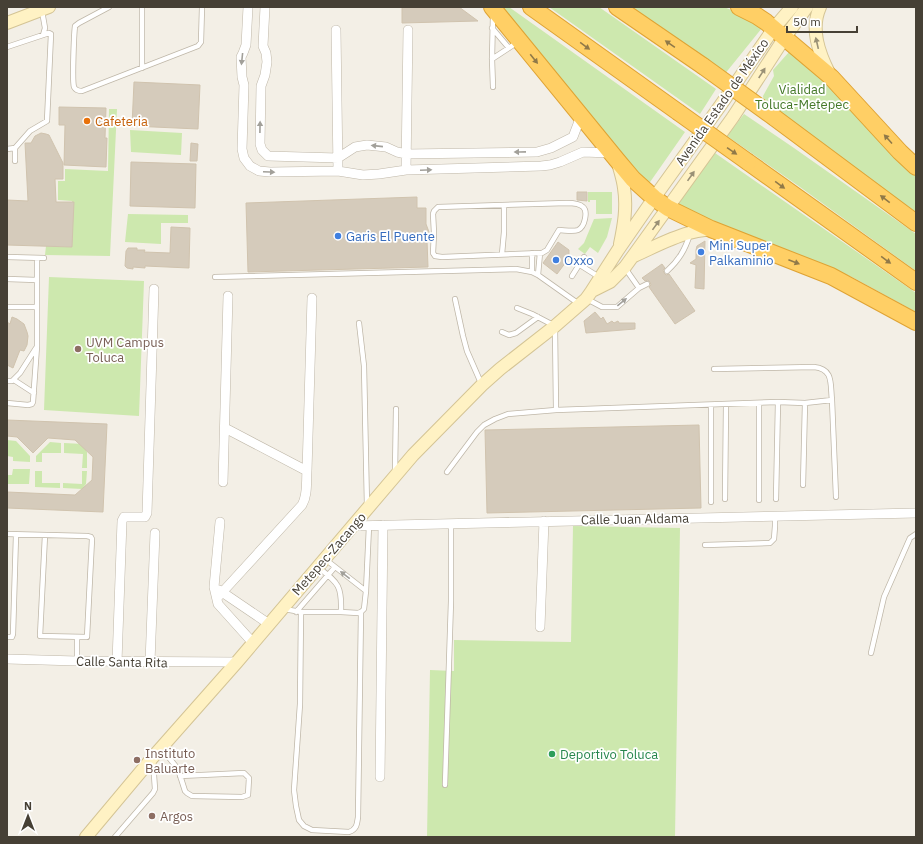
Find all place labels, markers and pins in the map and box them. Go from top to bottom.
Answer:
place label: Cafeteria [95,113,148,130]
marker: Cafeteria [82,116,92,126]
place label: Garis El Puente [346,228,435,245]
marker: Garis El Puente [333,231,343,241]
place label: Mini Super Palkaminio [709,237,773,269]
marker: Mini Super Palkaminio [696,247,706,257]
place label: Oxxo [564,252,594,269]
marker: Oxxo [551,255,561,265]
place label: UVM Campus Toluca [86,334,164,366]
marker: UVM Campus Toluca [73,344,83,354]
place label: Instituto Baluarte [145,745,195,777]
place label: Deportivo Toluca [560,746,658,763]
marker: Deportivo Toluca [547,749,557,759]
marker: Instituto Baluarte [132,755,142,765]
place label: Argos [160,808,193,825]
marker: Argos [147,811,157,821]

